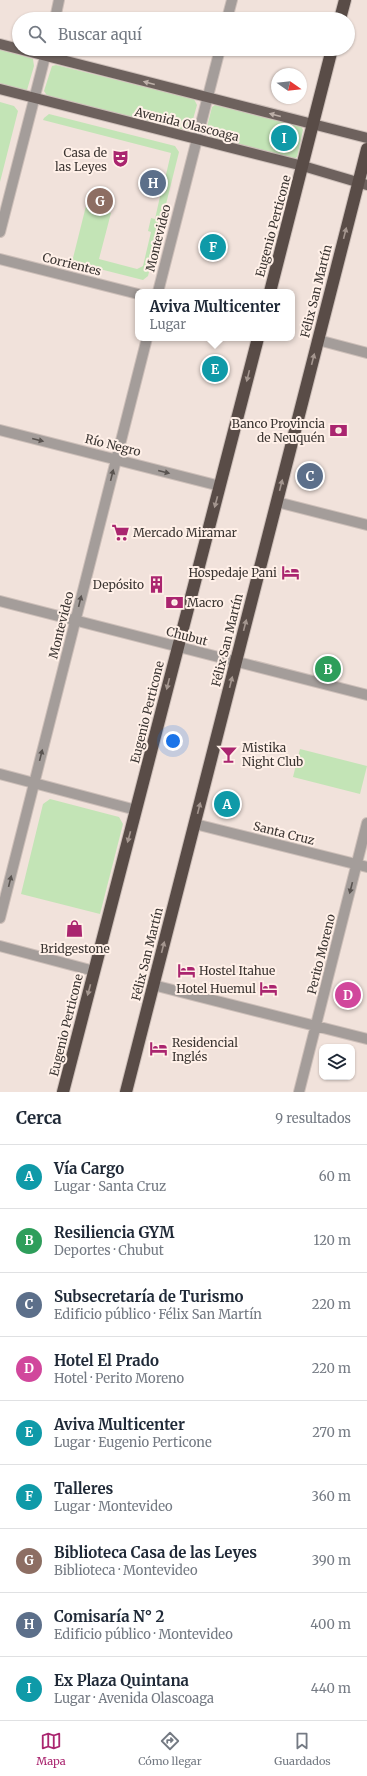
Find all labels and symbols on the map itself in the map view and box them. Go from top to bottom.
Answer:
north arrow [271,68,307,104]
one-way arrow [143,80,155,86]
street label: Avenida Olascoaga [132,104,241,144]
one-way arrow [268,112,281,118]
pin: I [271,123,297,153]
place label: Casa de las Leyes [55,145,107,174]
theatre icon: Casa de las Leyes [110,149,130,169]
pin: H [140,168,166,198]
street label: Eugenio Perticone [252,173,294,279]
pin: G [87,186,113,216]
street label: Montevideo [142,203,174,273]
one-way arrow [343,227,349,239]
pin: F [200,232,226,262]
street label: Félix San Martín [297,243,335,339]
street label: Corrientes [41,249,103,279]
one-way arrow [310,353,316,365]
pin: E [202,354,228,384]
one-way arrow [245,370,251,382]
place label: Banco Provincia de Neuquén [232,416,326,445]
bank icon: Banco Provincia de Neuquén [328,420,348,440]
street label: Río Negro [84,431,142,459]
one-way arrow [32,437,44,443]
pin: C [297,461,323,491]
one-way arrow [109,469,115,481]
one-way arrow [158,469,170,475]
one-way arrow [278,479,284,491]
one-way arrow [213,496,219,508]
supermarket icon: Mercado Miramar [110,522,130,542]
place label: Mercado Miramar [133,525,238,540]
hotel icon: Hospedaje Pani [280,562,300,582]
place label: Hospedaje Pani [188,565,277,580]
building icon: Depósito [147,574,167,594]
place label: Depósito [93,577,144,592]
street label: Montevideo [45,590,77,660]
bank icon: Macro [164,592,184,612]
street label: Félix San Martín [208,592,246,688]
one-way arrow [77,595,83,607]
place label: Macro [187,595,223,610]
one-way arrow [243,618,249,631]
street label: Chubut [165,623,210,649]
pin: B [315,654,341,684]
street label: Eugenio Perticone [127,659,167,765]
one-way arrow [228,675,234,687]
one-way arrow [165,678,171,691]
your location [163,731,183,751]
place label: Mistika Night Club [242,740,303,769]
bar icon: Mistika Night Club [219,744,239,764]
one-way arrow [39,748,45,761]
pin: A [214,789,240,819]
one-way arrow [196,801,202,813]
street label: Santa Cruz [252,818,317,848]
one-way arrow [126,832,132,844]
one-way arrow [7,874,13,887]
one-way arrow [347,882,353,894]
street label: Félix San Martín [128,906,166,1002]
street label: Perito Moreno [304,912,338,996]
shop icon: Bridgestone [65,919,85,939]
place label: Bridgestone [40,941,110,956]
one-way arrow [160,941,166,953]
hotel icon: Hostel Itahue [176,960,196,980]
place label: Hostel Itahue [199,963,275,978]
street label: Eugenio Perticone [46,972,86,1078]
hotel icon: Hotel Huemul [259,978,279,998]
pin: D [335,980,361,1010]
place label: Hotel Huemul [176,981,256,996]
one-way arrow [86,984,92,997]
place label: Residencial Inglés [172,1035,238,1064]
hotel icon: Residencial Inglés [149,1039,169,1059]

